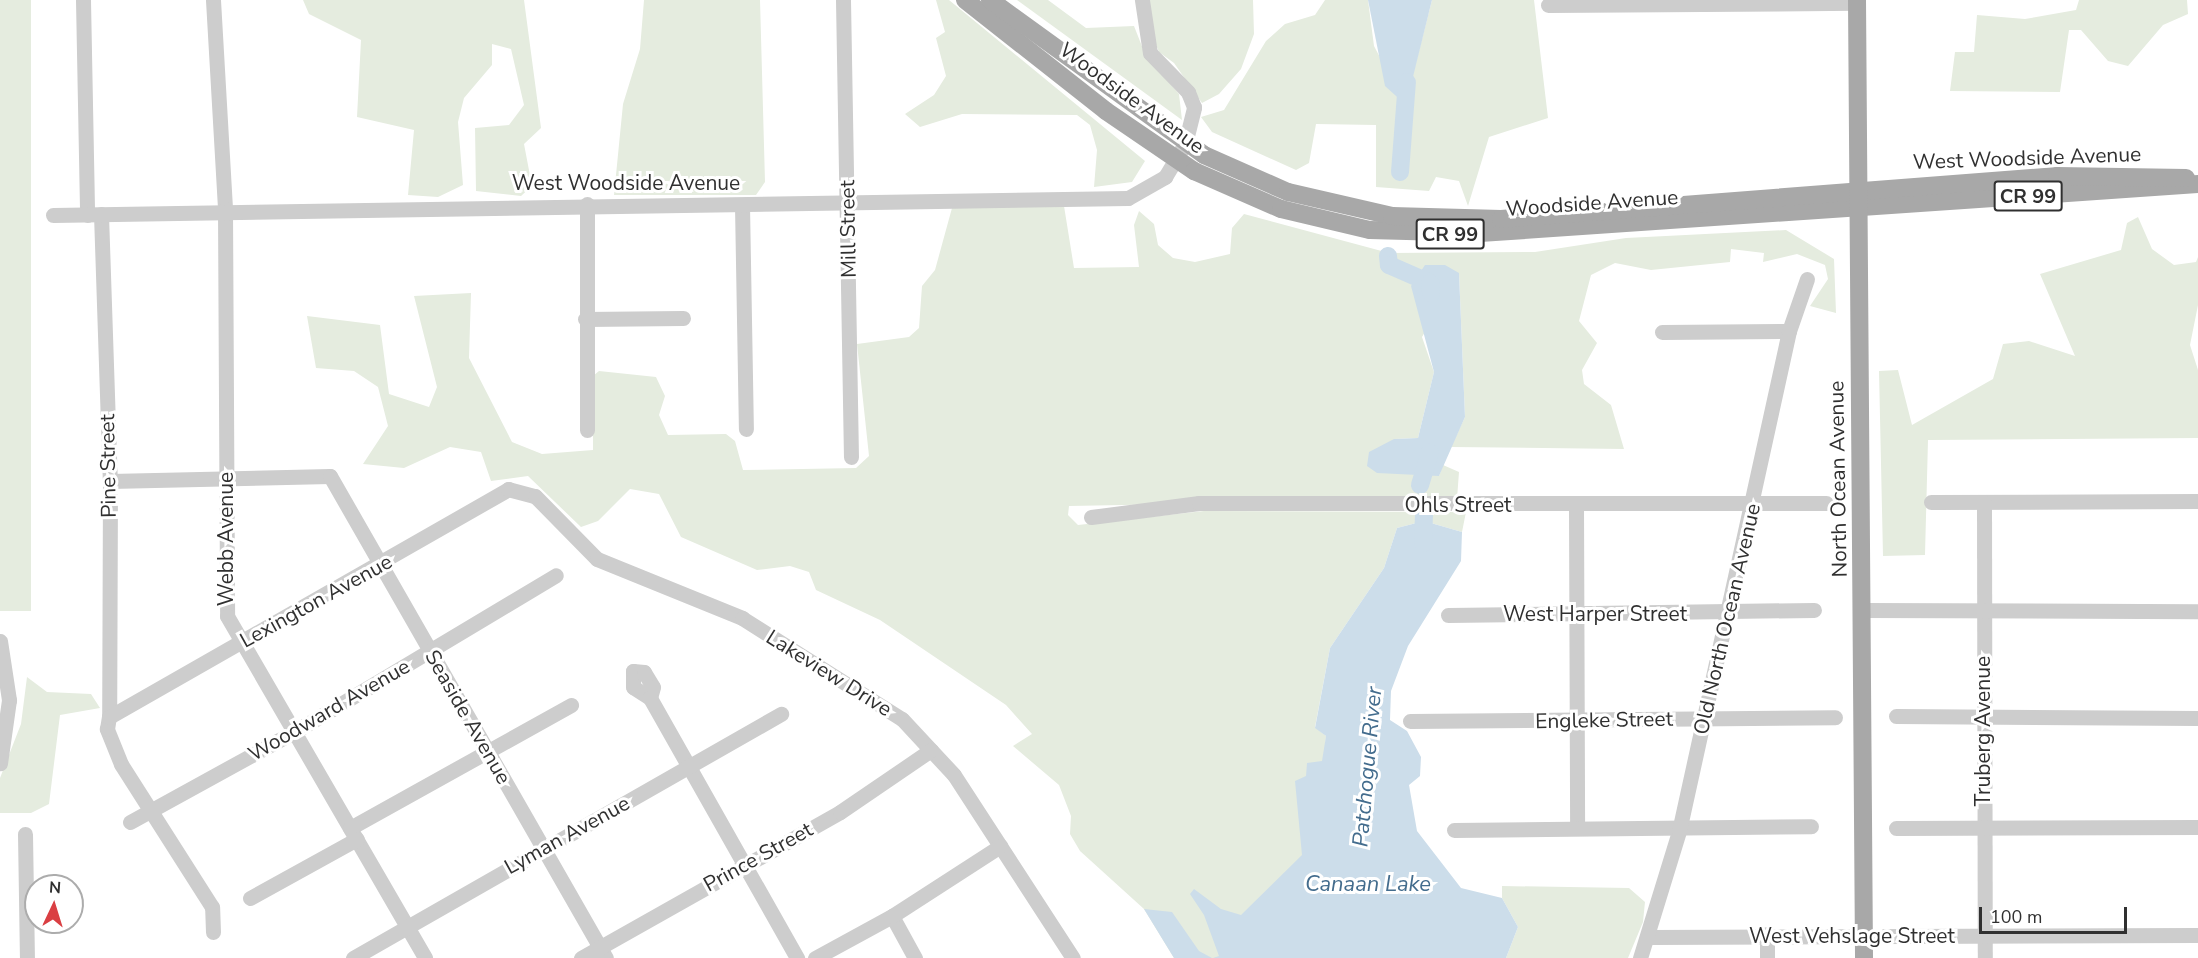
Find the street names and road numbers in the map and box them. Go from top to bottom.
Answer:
street label: Woodside Avenue [1055,37,1209,159]
street label: West Woodside Avenue [1912,141,2142,175]
street label: West Woodside Avenue [512,170,740,196]
road number: CR 99 [1994,179,2062,213]
street label: Mill Street [835,180,861,278]
street label: Woodside Avenue [1505,184,1679,222]
road number: CR 99 [1416,217,1484,251]
street label: North Ocean Avenue [1824,380,1852,578]
street label: Pine Street [94,414,122,518]
street label: Webb Avenue [213,472,239,606]
street label: Ohls Street [1405,492,1511,518]
street label: Old North Ocean Avenue [1688,501,1766,737]
street label: Lexington Avenue [235,549,397,653]
street label: West Harper Street [1503,601,1687,627]
street label: Lakeview Drive [762,624,896,722]
street label: Seaside Avenue [419,646,517,788]
street label: Woodward Avenue [244,653,414,767]
street label: Truberg Avenue [1970,656,1996,806]
street label: Engleke Street [1535,706,1673,734]
street label: Lyman Avenue [500,790,634,880]
street label: Prince Street [699,817,817,897]
street label: West Vehslage Street [1749,923,1955,949]

